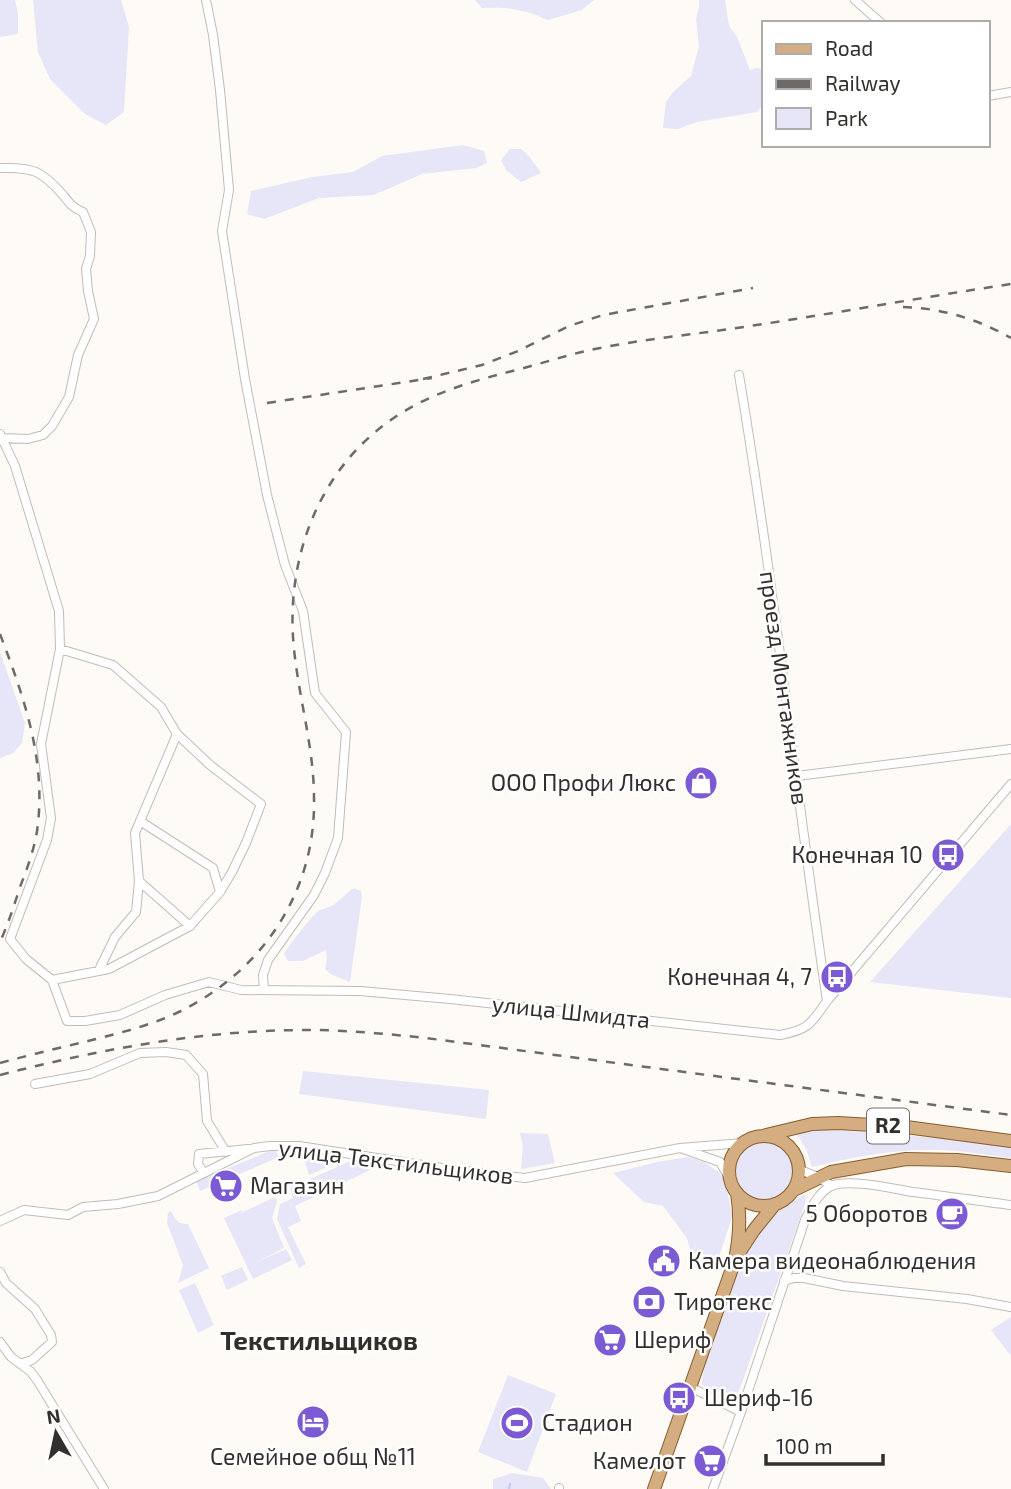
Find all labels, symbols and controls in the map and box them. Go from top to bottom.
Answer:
legend [762,21,990,147]
text: Road [825,35,873,60]
text: Railway [825,70,901,95]
text: Park [825,105,868,130]
street label: проезд Монтажников [755,569,815,807]
shop icon: ООО Профи Люкс [682,764,720,802]
place label: ООО Профи Люкс [491,768,676,796]
bus stop icon: Конечная 10 [929,836,967,874]
place label: Конечная 10 [791,840,923,868]
bus stop icon: Конечная 4, 7 [818,958,856,996]
place label: Конечная 4, 7 [667,962,812,990]
street label: улица Шмидта [491,989,651,1034]
road number: R2 [867,1108,909,1144]
street label: улица Текстильщиков [277,1133,515,1190]
supermarket icon: Магазин [207,1167,245,1205]
place label: Магазин [250,1171,344,1199]
cafe icon: 5 Оборотов [933,1195,971,1233]
place label: 5 Оборотов [806,1199,928,1227]
public building icon: Камера видеонаблюдения [645,1242,683,1280]
place label: Камера видеонаблюдения [688,1246,976,1274]
bank icon: Тиротекс [630,1283,668,1321]
place label: Тиротекс [674,1287,772,1315]
supermarket icon: Шериф [591,1321,629,1359]
district label: Текстильщиков [220,1324,418,1355]
place label: Шериф [634,1325,711,1353]
bus stop icon: Шериф-16 [660,1379,698,1417]
place label: Шериф-16 [704,1383,813,1411]
north arrow [21,1398,91,1468]
text: N [45,1403,62,1428]
hotel icon: Семейное общ №11 [294,1403,332,1441]
sports icon: Стадион [498,1404,536,1442]
place label: Стадион [542,1408,633,1436]
scale bar [766,1422,883,1466]
text: 100 m [776,1433,833,1458]
place label: Семейное общ №11 [210,1442,416,1470]
supermarket icon: Камелот [691,1442,729,1480]
place label: Камелот [593,1446,686,1474]

